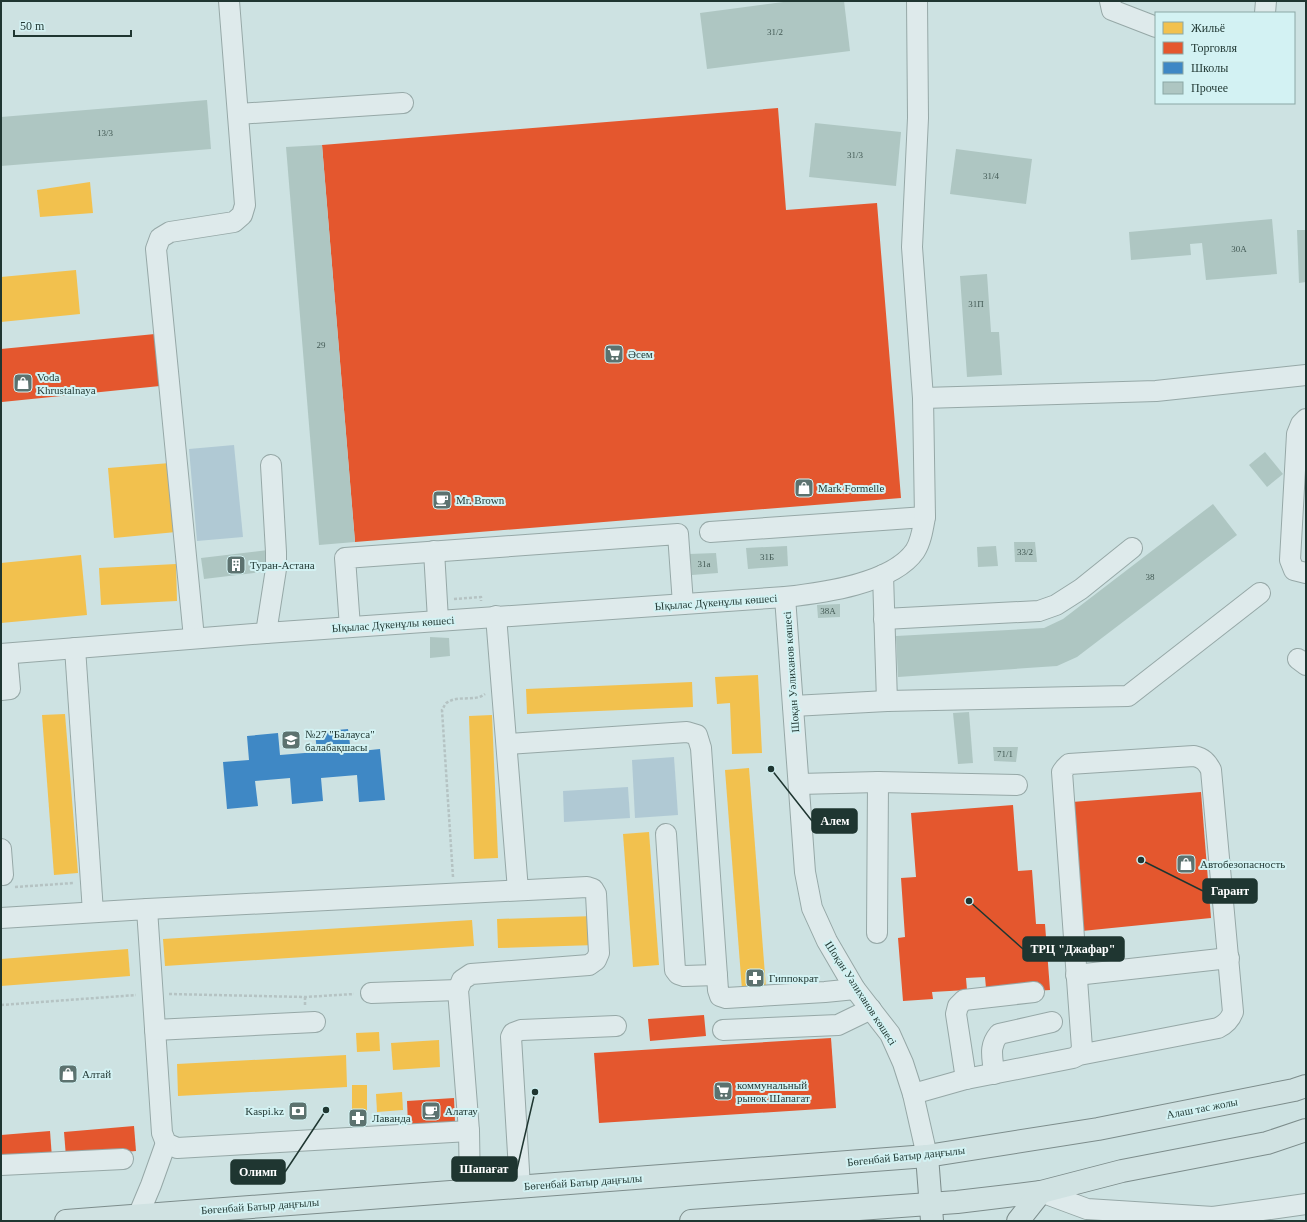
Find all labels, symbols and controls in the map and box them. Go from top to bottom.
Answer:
scale bar [14,12,131,38]
legend [1155,12,1295,104]
text: 50 m [20,19,45,33]
text: Жильё [1191,21,1225,35]
house number: 31/2 [767,27,783,37]
text: Торговля [1191,41,1238,55]
text: Школы [1191,61,1228,75]
text: Прочее [1191,81,1228,95]
house number: 13/3 [97,128,113,138]
house number: 31/3 [847,150,863,160]
house number: 31/4 [983,171,999,181]
house number: 30А [1231,244,1247,254]
house number: 31П [968,299,984,309]
house number: 29 [317,340,326,350]
supermarket icon: Әсем [603,343,625,365]
place label: Әсем [628,348,653,360]
place label: Voda Khrustalnaya [37,371,96,396]
shop icon: Voda Khrustalnaya [12,372,34,394]
shop icon: Mark Formelle [793,477,815,499]
place label: Mark Formelle [818,482,884,494]
cafe icon: Mr. Brown [431,489,453,511]
place label: Mr. Brown [456,494,505,506]
house number: 33/2 [1017,547,1033,557]
house number: 31Б [760,552,774,562]
building icon: Туран-Астана [225,554,247,576]
place label: Туран-Астана [250,559,315,571]
house number: 31а [698,559,711,569]
house number: 38 [1146,572,1155,582]
street label: Ықылас Дүкенұлы көшесі [654,592,778,612]
house number: 38А [820,606,836,616]
street label: Шоқан Уәлиханов көшесі [781,611,801,733]
street label: Ықылас Дүкенұлы көшесі [331,614,455,634]
place label: №27 "Балауса" балабақшасы [305,728,375,753]
school or university icon: №27 "Балауса" балабақшасы [280,729,302,751]
house number: 71/1 [997,749,1013,759]
callout: Алем [812,809,857,833]
text: Алем [821,814,849,828]
shop icon: Автобезопасность [1175,853,1197,875]
place label: Автобезопасность [1200,858,1285,870]
callout: Гарант [1203,879,1257,903]
text: Гарант [1211,884,1249,898]
callout: ТРЦ "Джафар" [1023,937,1124,961]
street label: Шоқан Уәлиханов көшесі [823,939,899,1047]
text: ТРЦ "Джафар" [1031,942,1115,956]
pharmacy icon: Гиппократ [744,967,766,989]
place label: Гиппократ [769,972,819,984]
shop icon: Алтай [57,1063,79,1085]
place label: Алтай [82,1068,111,1080]
place label: коммунальный рынок Шапагат [737,1079,810,1104]
supermarket icon: коммунальный рынок Шапагат [712,1080,734,1102]
street label: Алаш тас жолы [1165,1095,1239,1121]
bank icon: Kaspi.kz [287,1100,309,1122]
cafe icon: Алатау [420,1100,442,1122]
place label: Kaspi.kz [245,1105,284,1117]
place label: Алатау [445,1105,478,1117]
pharmacy icon: Лаванда [347,1107,369,1129]
place label: Лаванда [372,1112,411,1124]
street label: Бөгенбай Батыр даңғылы [846,1144,966,1168]
callout: Шапағат [452,1157,517,1181]
callout: Олимп [231,1160,285,1184]
text: Шапағат [460,1162,509,1176]
text: Олимп [239,1165,277,1179]
street label: Бөгенбай Батыр даңғылы [523,1172,643,1192]
street label: Бөгенбай Батыр даңғылы [200,1196,320,1216]

